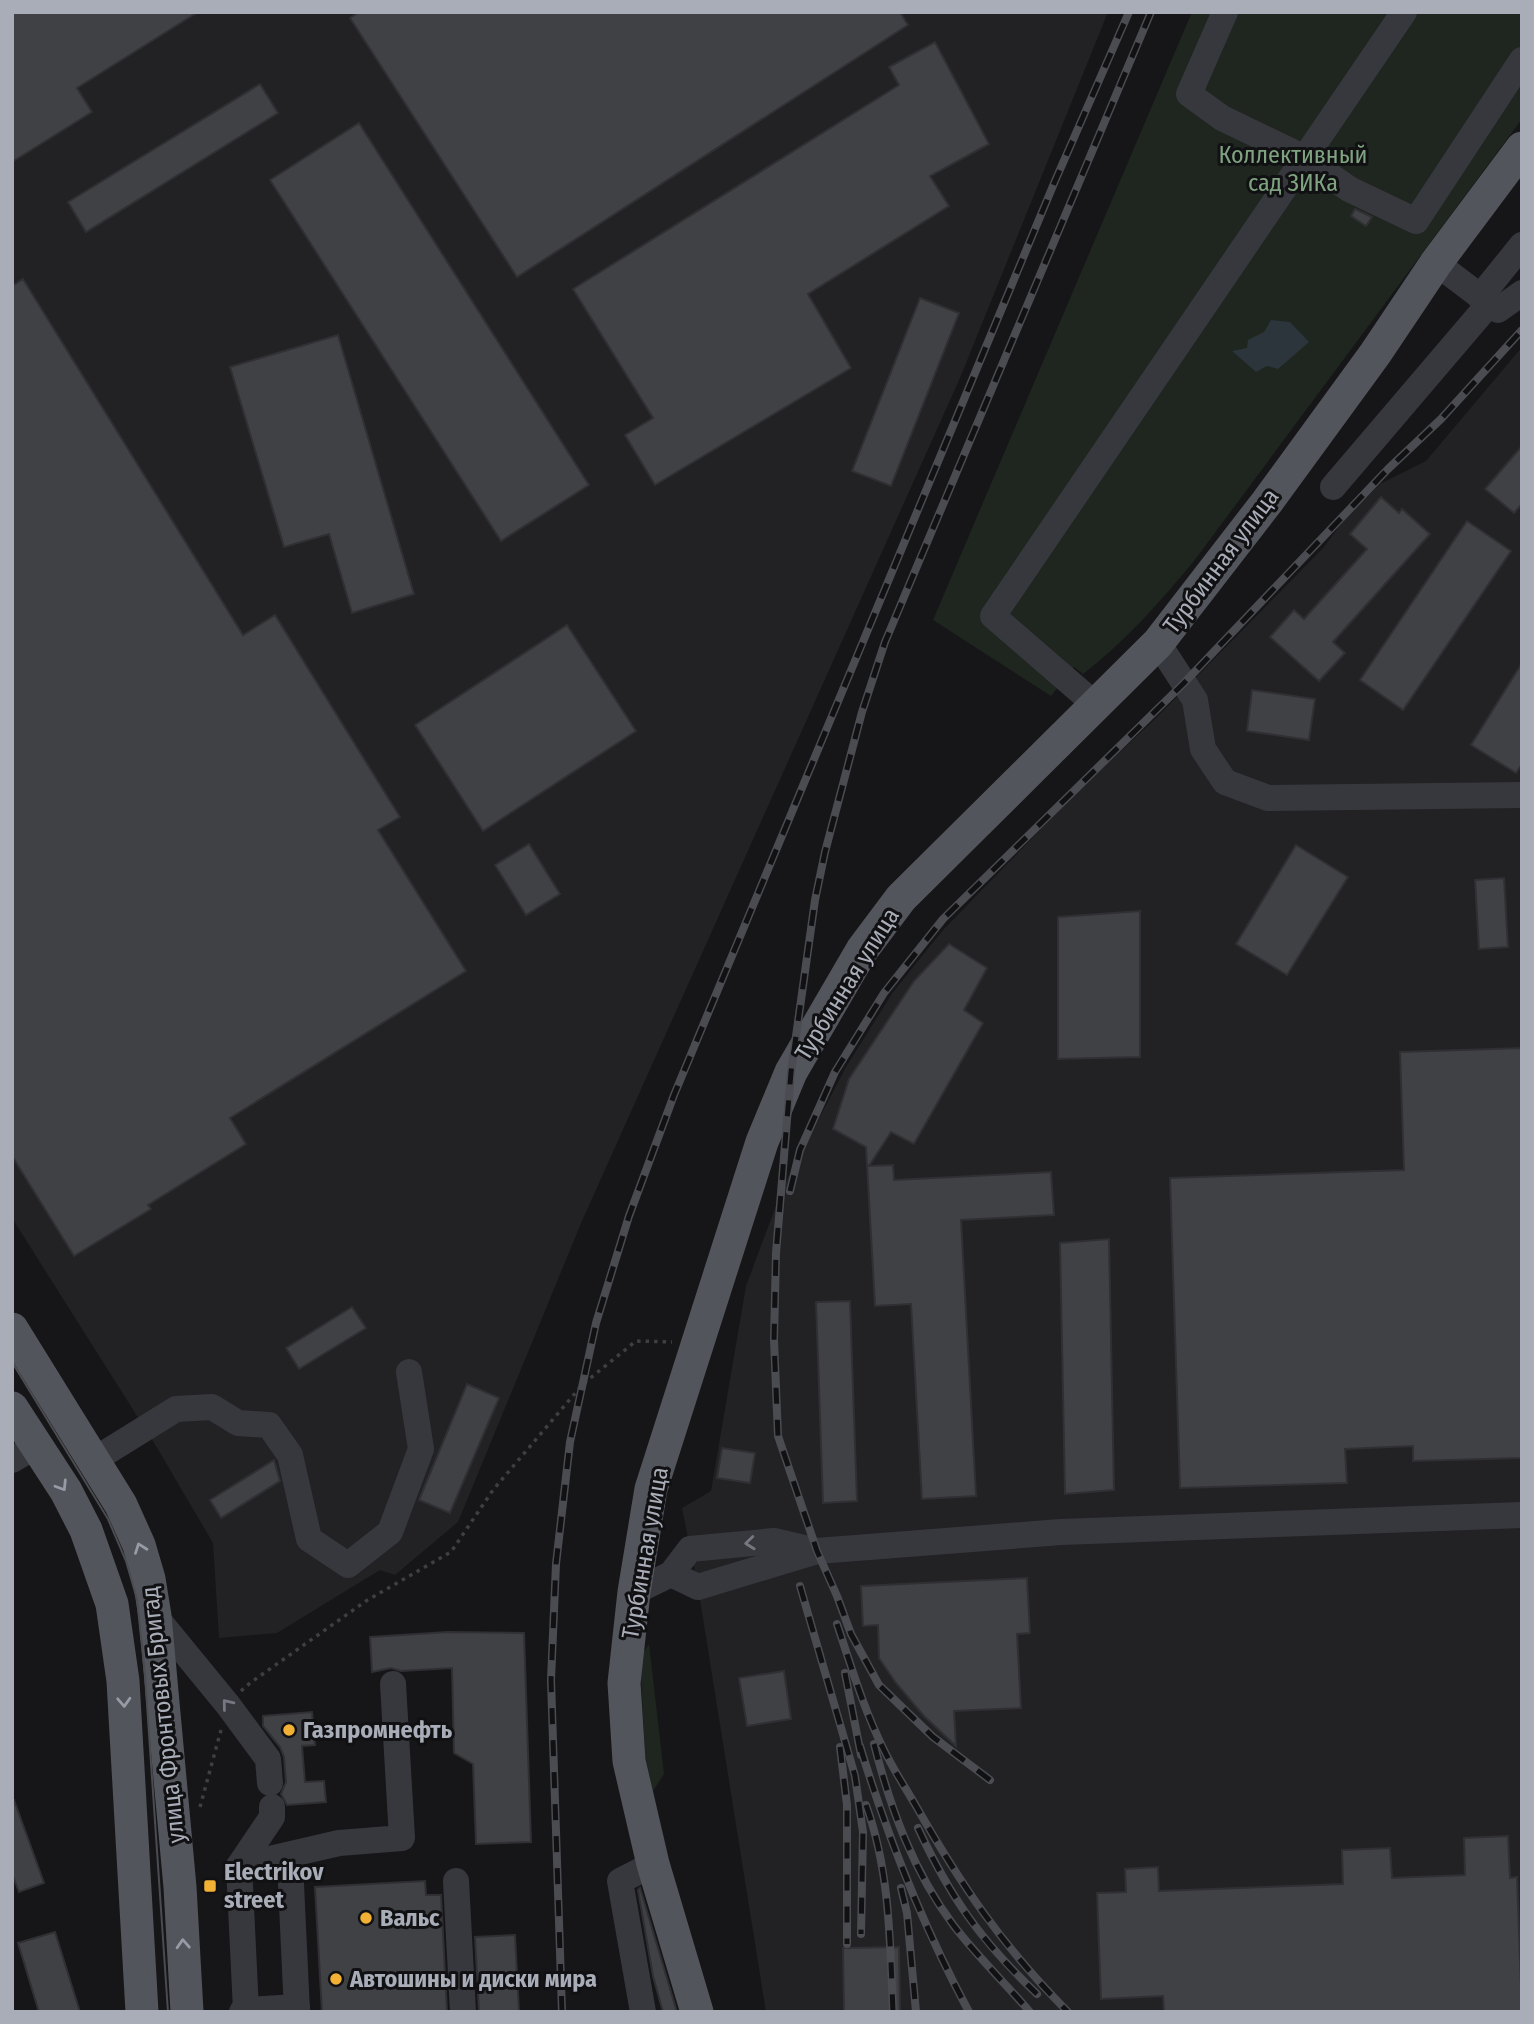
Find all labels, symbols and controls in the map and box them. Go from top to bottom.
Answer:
park label: Коллективный сад ЗИКа [1219,141,1368,197]
street label: Турбинная улица [1157,483,1285,639]
street label: Турбинная улица [789,903,905,1065]
street label: Турбинная улица [616,1465,674,1641]
one-way arrow [54,1478,67,1491]
one-way arrow [744,1535,755,1550]
one-way arrow [134,1542,148,1554]
street label: улица Фронтовых Бригад [136,1585,190,1845]
one-way arrow [117,1697,132,1708]
one-way arrow [223,1700,236,1712]
place label: Газпромнефть [303,1716,453,1744]
marker: Газпромнефть [281,1722,297,1738]
place label: Electrikov street [224,1858,324,1914]
marker: Electrikov street [202,1878,218,1894]
place label: Вальс [380,1904,440,1932]
marker: Вальс [358,1910,374,1926]
one-way arrow [176,1938,191,1949]
place label: Автошины и диски мира [349,1965,597,1993]
marker: Автошины и диски мира [328,1971,344,1987]

